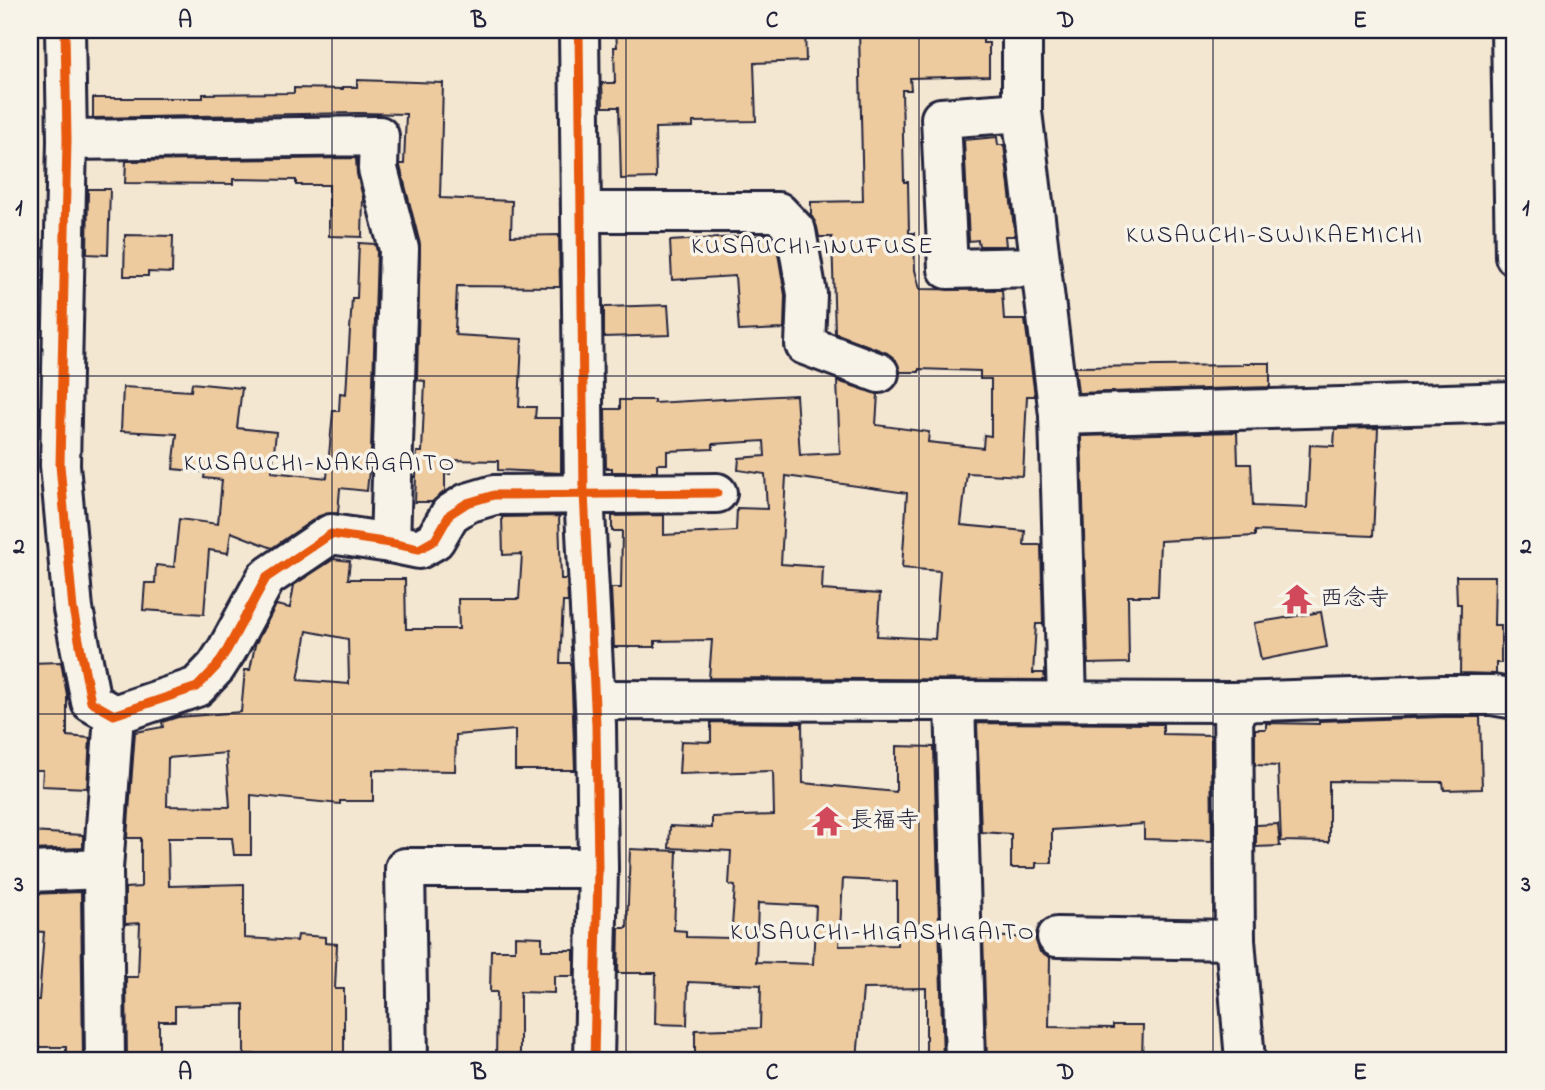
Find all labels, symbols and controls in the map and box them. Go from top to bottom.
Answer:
text: A [178,5,192,38]
text: B [470,5,487,38]
text: C [766,5,779,38]
text: D [1057,5,1074,38]
text: E [1353,5,1367,38]
text: 1 [15,193,23,226]
text: 1 [1522,193,1530,226]
district label: KUSAUCHI-SUJIKAEMICHI [1126,219,1424,254]
district label: KUSAUCHI-INUFUSE [691,230,935,265]
district label: KUSAUCHI-NAKAGAITO [184,447,456,482]
text: 2 [12,531,25,564]
text: 2 [1519,531,1532,564]
temple icon: 西念寺 [1280,582,1314,616]
place label: 西念寺 [1320,583,1389,616]
temple icon: 長福寺 [810,804,844,838]
place label: 長福寺 [850,805,919,838]
text: 3 [13,869,24,902]
text: 3 [1520,869,1531,902]
district label: KUSAUCHI-HIGASHIGAITO [730,916,1036,951]
text: A [178,1057,192,1090]
text: B [470,1057,487,1090]
text: C [766,1057,779,1090]
text: D [1057,1057,1074,1090]
text: E [1353,1057,1367,1090]

